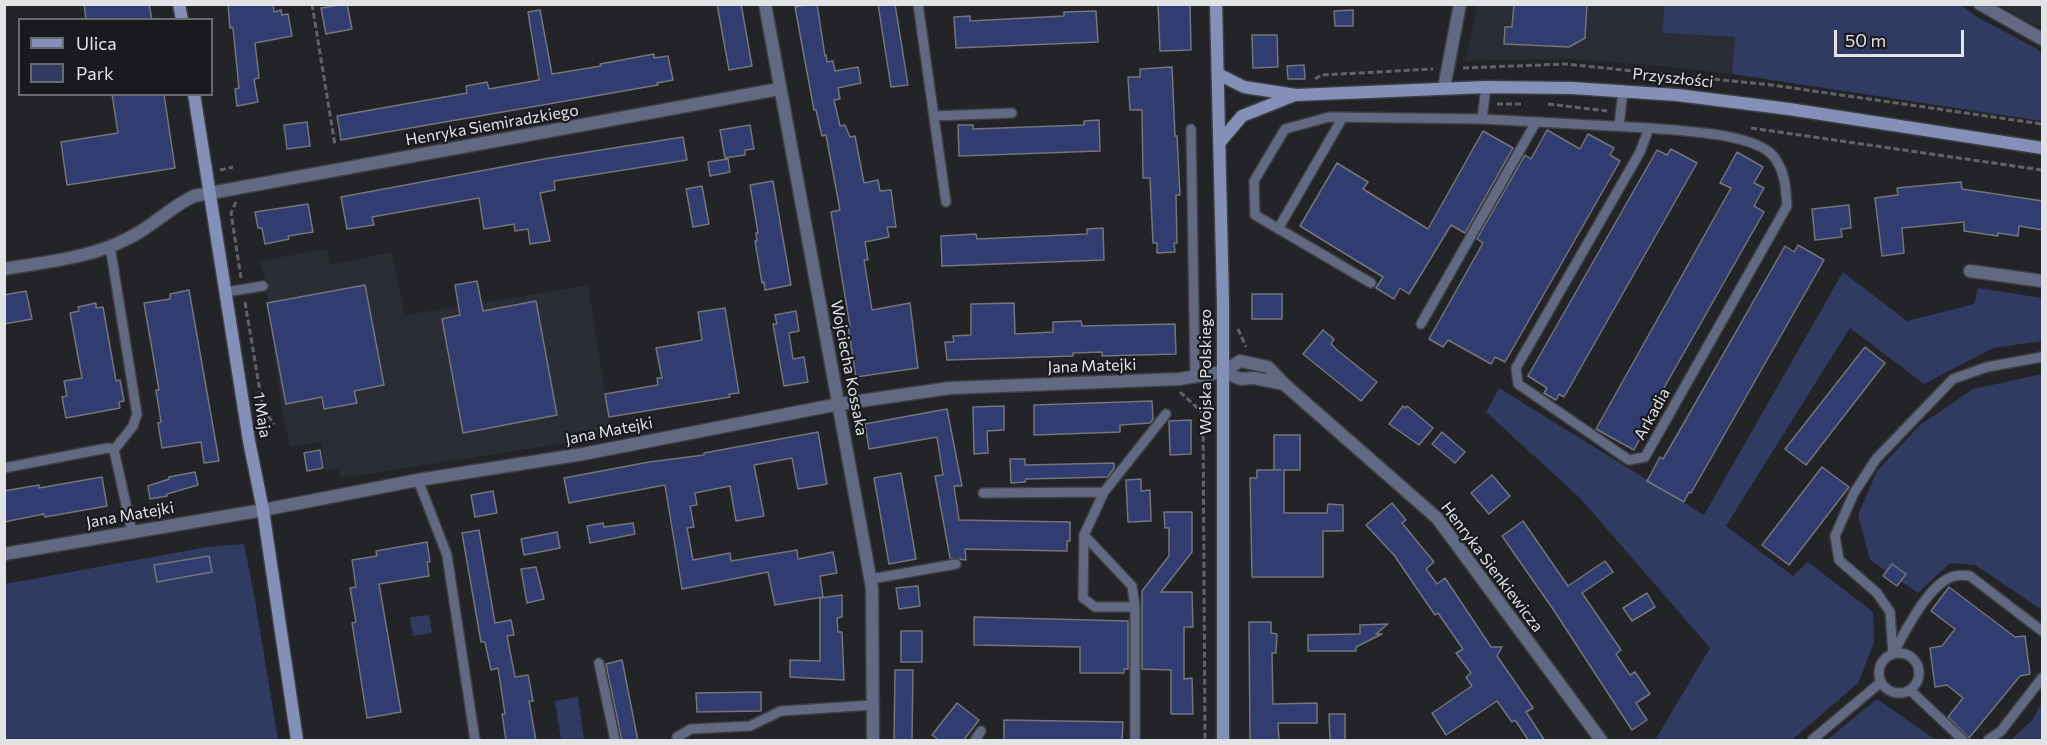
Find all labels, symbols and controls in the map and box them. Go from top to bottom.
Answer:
legend [18,18,213,96]
scale bar [1837,18,1968,56]
text: 50 m [1845,29,1886,51]
text: Ulica [76,32,117,54]
text: Park [76,62,114,84]
street label: Przyszłości [1632,64,1714,92]
street label: Henryka Siemiradzkiego [404,100,580,150]
street label: Wojciecha Kossaka [826,299,872,437]
street label: Wojska Polskiego [1196,309,1216,435]
street label: Jana Matejki [1047,355,1137,377]
street label: Arkadia [1630,385,1674,443]
street label: 1 Maja [249,391,275,439]
street label: Jana Matejki [564,413,654,449]
street label: Jana Matejki [85,498,175,532]
street label: Henryka Sienkiewicza [1437,498,1547,636]

